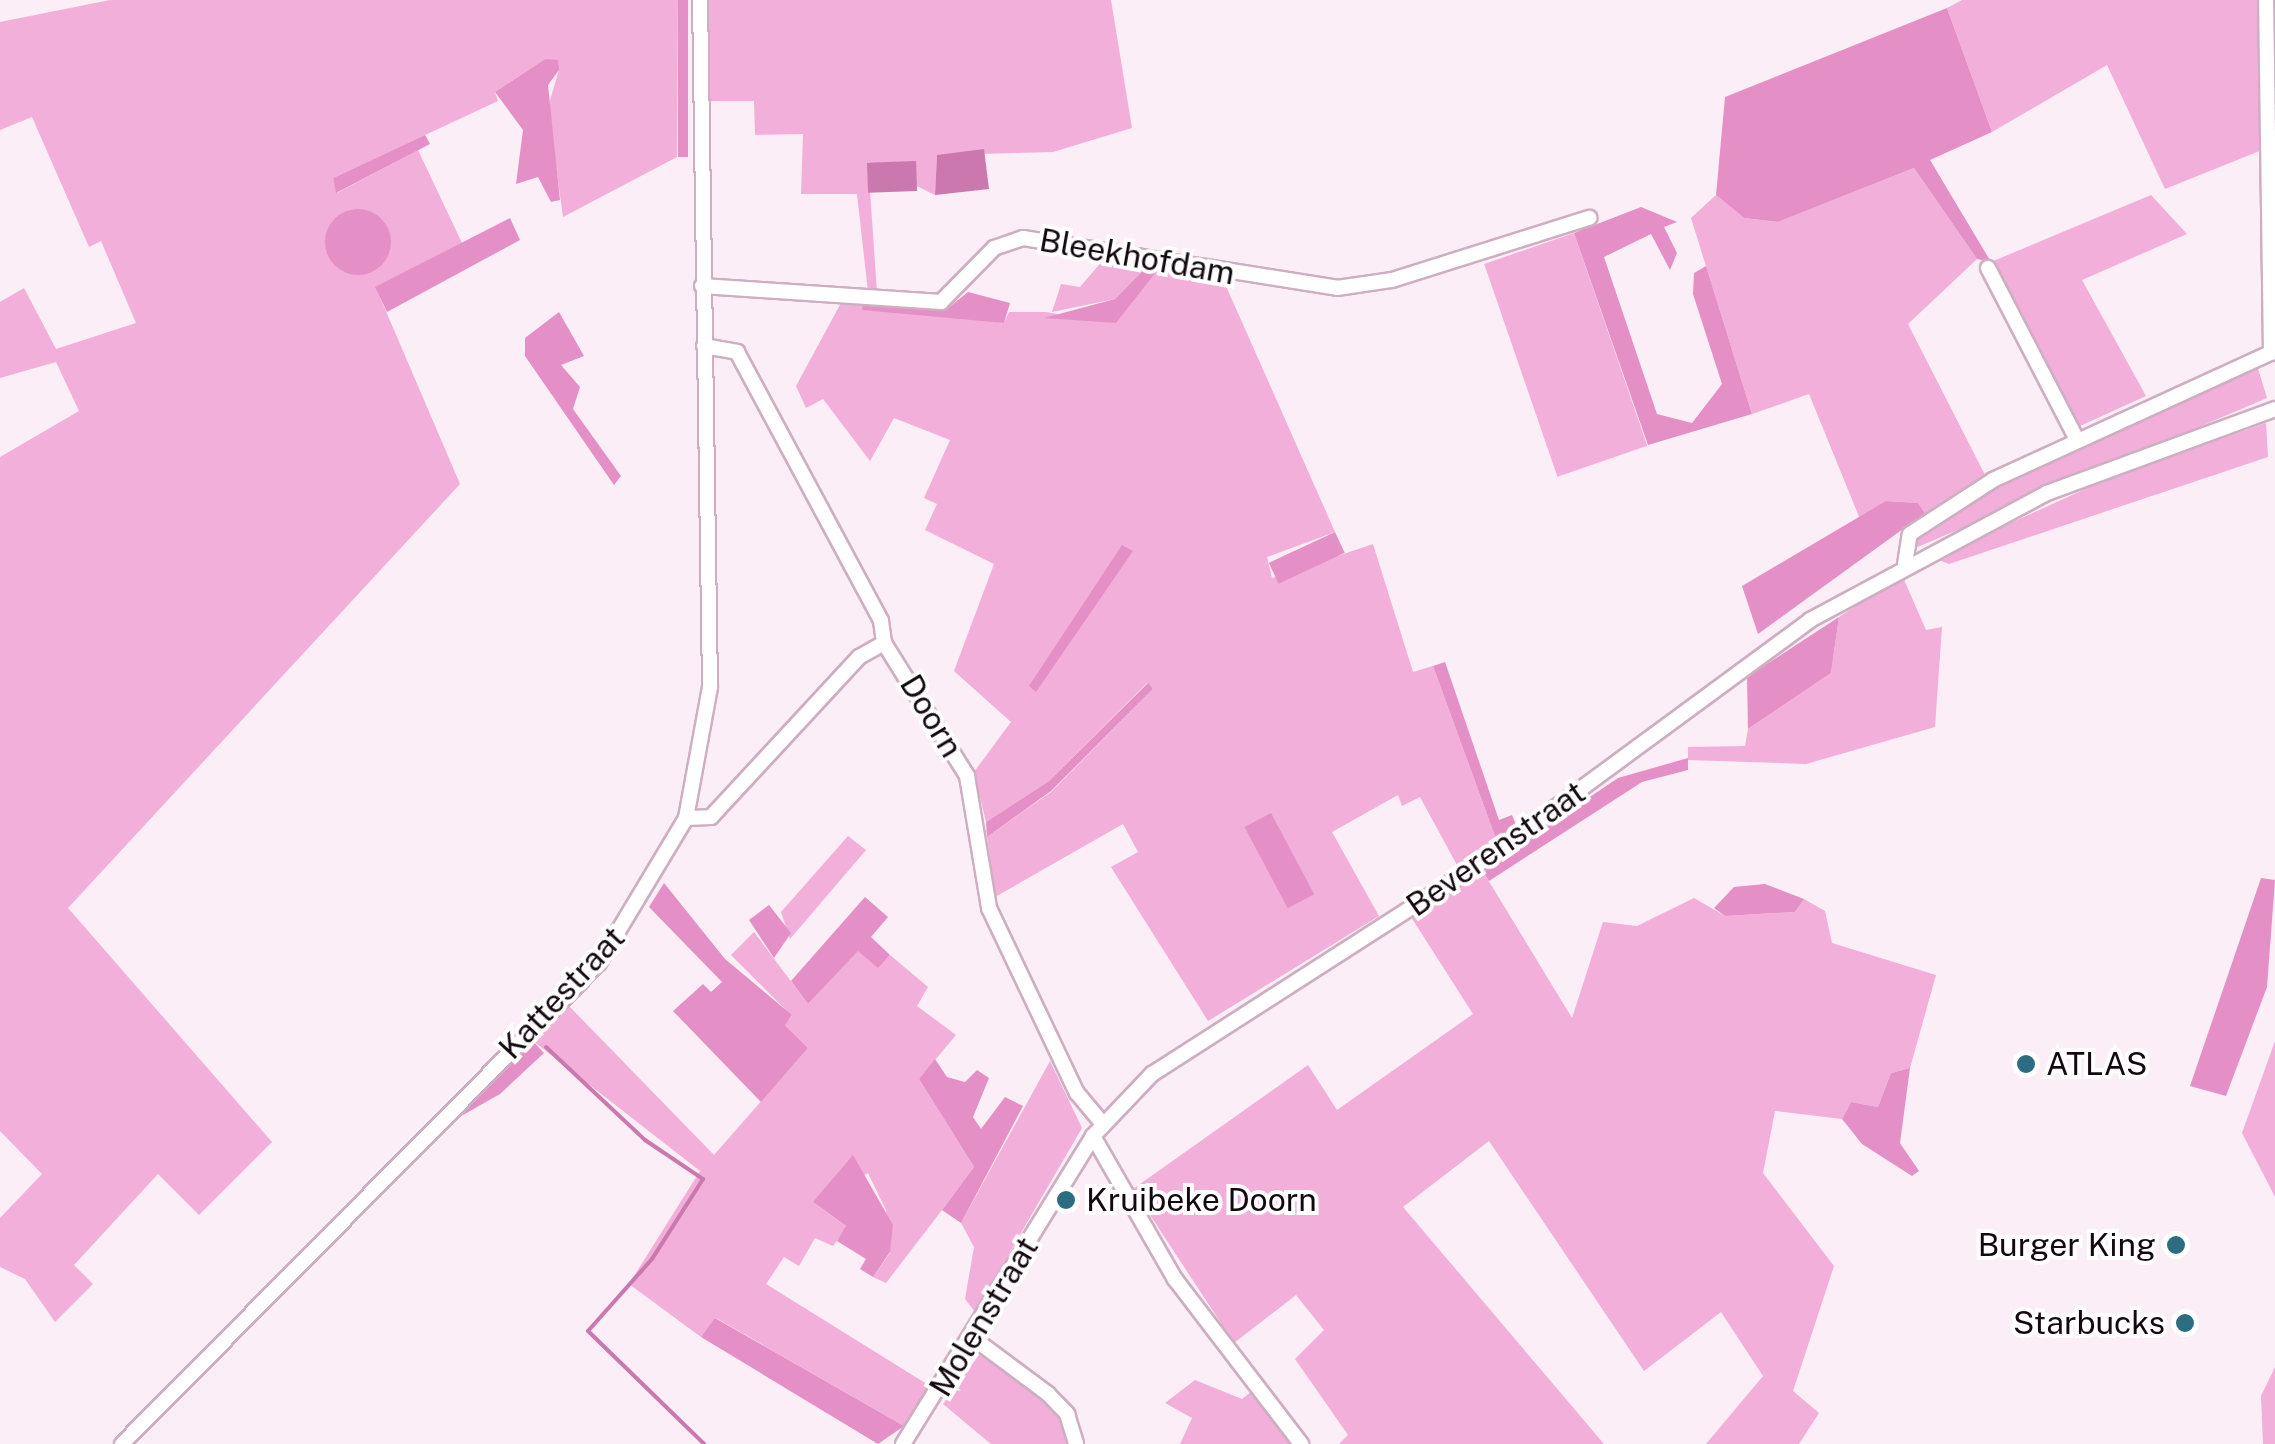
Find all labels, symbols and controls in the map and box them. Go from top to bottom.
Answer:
street label: Bleekhofdam [1036,221,1238,293]
street label: Doorn [892,668,970,764]
street label: Beverenstraat [1399,773,1593,925]
street label: Kattestraat [491,919,633,1067]
place label: ATLAS [2046,1045,2148,1083]
marker: ATLAS [2015,1053,2037,1075]
place label: Kruibeke Doorn [1086,1181,1317,1219]
marker: Kruibeke Doorn [1055,1189,1077,1211]
place label: Burger King [1978,1226,2156,1264]
street label: Molenstraat [921,1230,1047,1404]
marker: Burger King [2165,1234,2187,1256]
place label: Starbucks [2013,1304,2165,1342]
marker: Starbucks [2174,1312,2196,1334]

